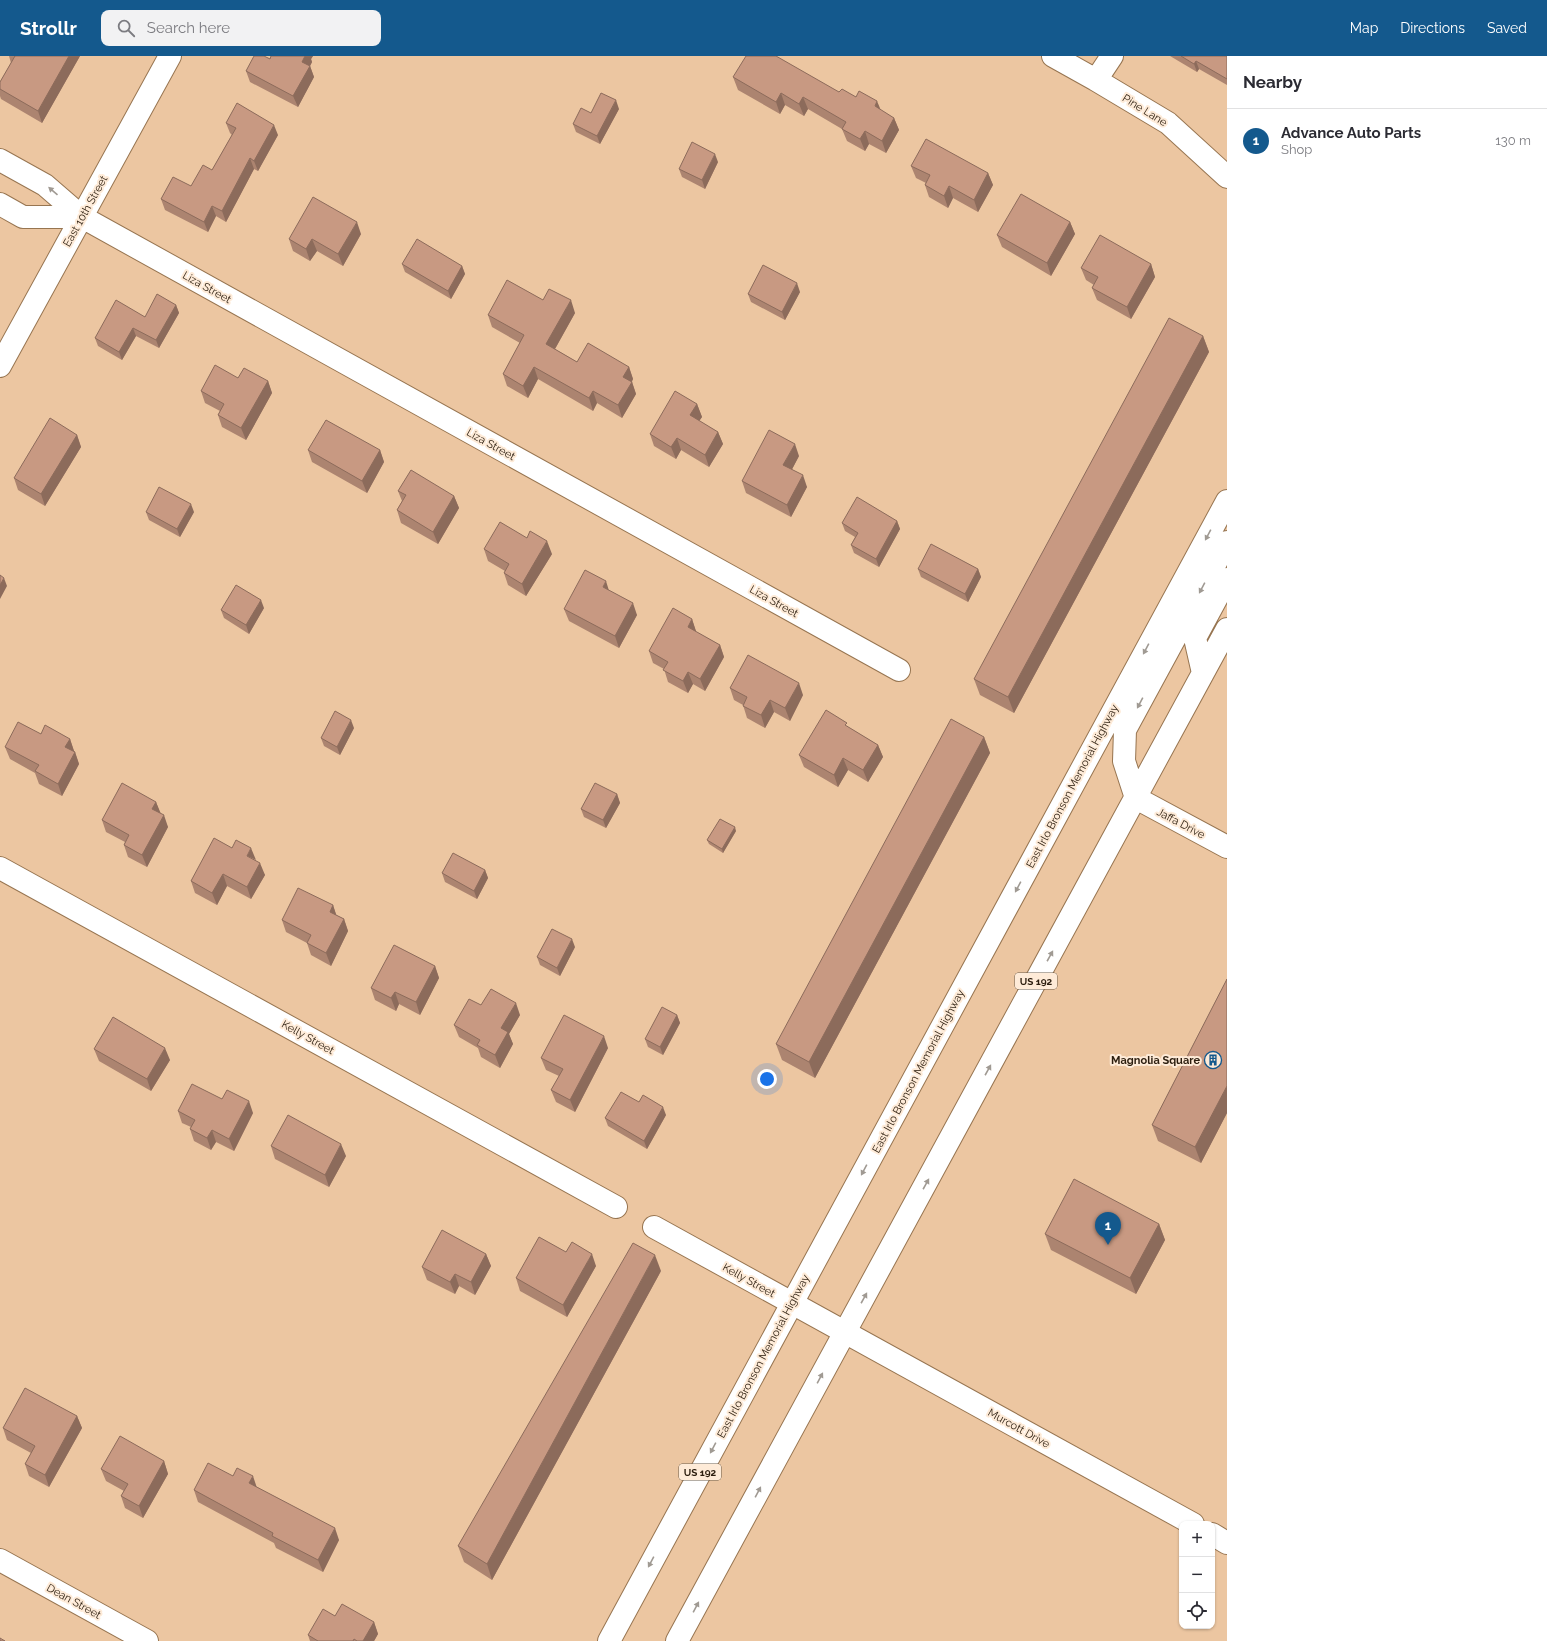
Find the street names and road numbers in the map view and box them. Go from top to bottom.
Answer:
street label: Pine Lane [1120,92,1170,130]
street label: East 10th Street [61,173,110,249]
street label: Liza Street [180,269,234,306]
street label: Liza Street [464,426,518,463]
street label: Liza Street [747,583,801,620]
street label: East Irlo Bronson Memorial Highway [1024,702,1121,870]
street label: Jaffa Drive [1155,805,1208,842]
road number: US 192 [1015,973,1057,989]
street label: East Irlo Bronson Memorial Highway [870,987,967,1155]
street label: Kelly Street [279,1018,337,1057]
street label: Kelly Street [720,1261,778,1300]
street label: East Irlo Bronson Memorial Highway [715,1272,812,1440]
street label: Murcott Drive [986,1406,1052,1451]
road number: US 192 [679,1464,721,1480]
street label: Dean Street [44,1581,103,1622]

